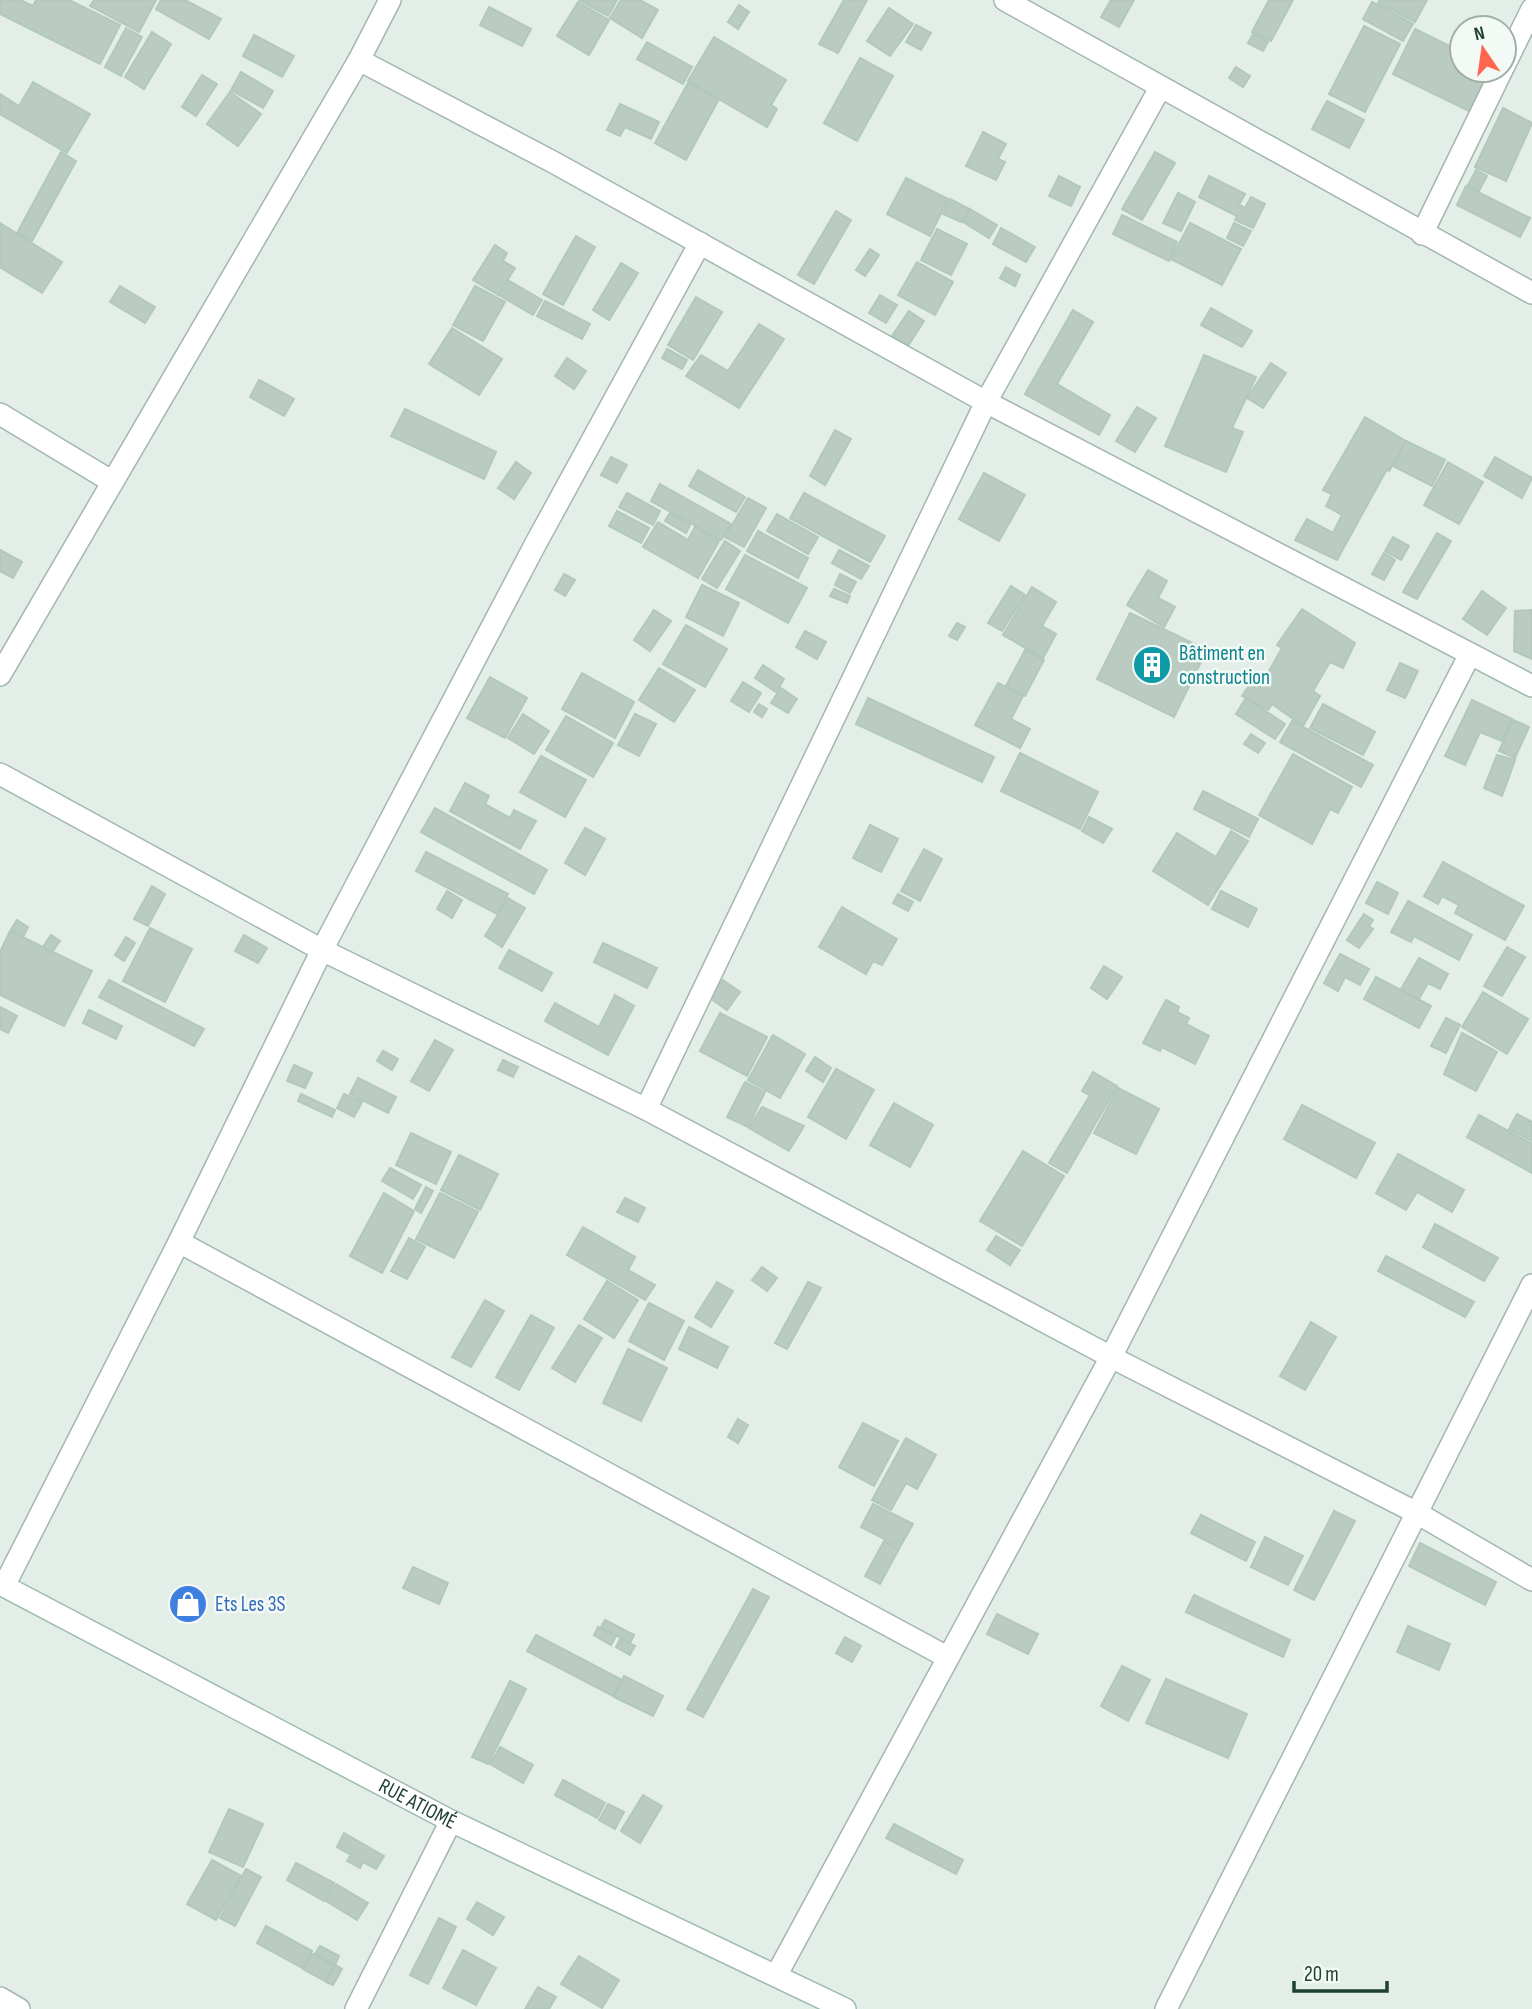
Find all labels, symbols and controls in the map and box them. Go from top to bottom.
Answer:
north arrow [1448,14,1518,84]
text: N [1472,22,1487,46]
place label: Bâtiment en construction [1179,641,1270,690]
building icon: Bâtiment en construction [1131,644,1173,686]
shop icon: Ets Les 3S [167,1583,209,1625]
place label: Ets Les 3S [215,1592,286,1617]
street label: RUE ATIOMÉ [375,1773,461,1834]
scale bar [1294,1950,1387,1994]
text: 20 m [1304,1962,1339,1987]

